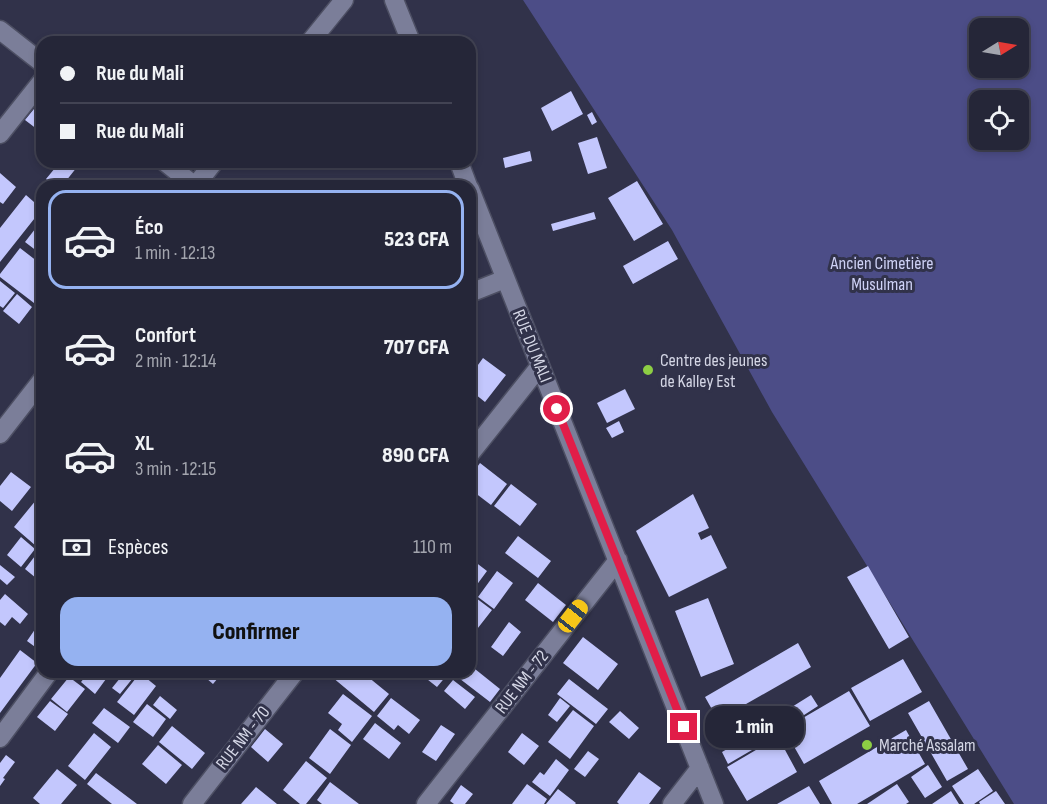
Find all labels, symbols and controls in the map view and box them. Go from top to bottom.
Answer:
north arrow [969,18,1029,78]
map controls [969,18,1029,150]
text: Rue du Mali [96,60,184,87]
button: locate [969,90,1029,150]
text: Rue du Mali [96,118,184,145]
icon: car [63,213,117,267]
text: Éco [135,214,163,241]
text: 523 CFA [384,226,449,253]
text: 1 min · 12:13 [135,241,215,265]
park label: Ancien Cimetière Musulman [829,253,934,295]
street label: RUE DU MALI [508,307,556,385]
icon: car [63,321,117,375]
text: Confort [135,322,196,349]
text: 707 CFA [384,334,449,361]
text: 2 min · 12:14 [135,349,216,373]
place label: Centre des jeunes de Kalley Est [660,350,768,392]
marker: Centre des jeunes de Kalley Est [641,363,655,377]
route start [543,395,570,422]
icon: car [63,429,117,483]
text: XL [135,430,154,457]
text: 890 CFA [382,442,449,469]
text: 3 min · 12:15 [135,457,216,481]
icon: cash [60,531,93,564]
text: Espèces [108,534,168,561]
text: 110 m [413,535,452,559]
car [555,596,591,636]
button: Confirmer [60,597,452,666]
street label: RUE NM - 72 [491,646,553,718]
street label: RUE NM - 70 [212,702,274,774]
callout: 1 min [705,706,804,748]
route end [670,713,697,740]
text: 1 min [735,715,774,739]
place label: Marché Assalam [879,735,976,756]
marker: Marché Assalam [860,738,874,752]

